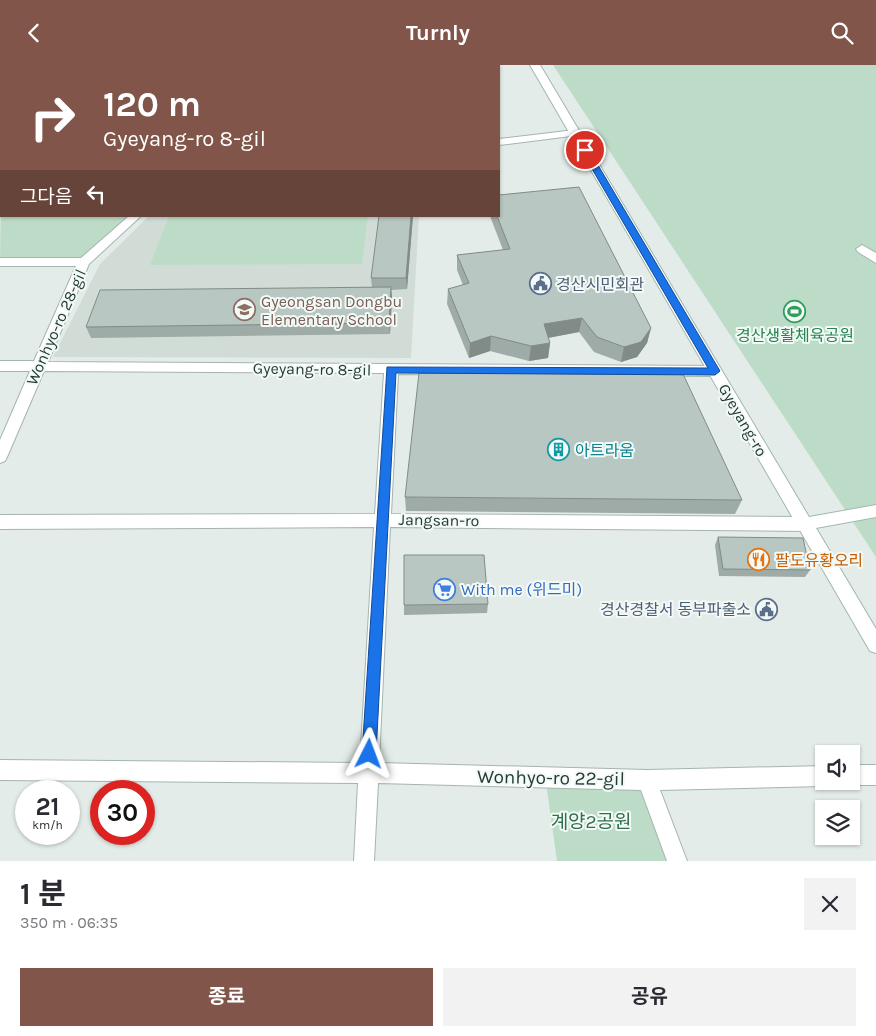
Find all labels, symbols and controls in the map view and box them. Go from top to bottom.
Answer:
icon: back [20,19,48,47]
icon: search [828,19,856,47]
text: Turnly [406,20,470,46]
text: 120 m [103,84,201,125]
icon: right [20,85,85,150]
text: Gyeyang-ro 8-gil [103,126,266,152]
pin [564,129,606,171]
icon: arrive [571,136,599,164]
icon: left [82,180,110,208]
text: 그다음 [20,186,72,208]
street label: Wonhyo-ro 28-gil [22,266,90,388]
public building icon: 경산시민회관 [528,272,552,296]
place label: 경산시민회관 [556,275,645,294]
place label: Gyeongsan Dongbu Elementary School [261,292,402,329]
school or university icon: Gyeongsan Dongbu Elementary School [233,298,257,322]
sports icon: 경산생활체육공원 [783,299,807,323]
place label: 경산생활체육공원 [736,326,854,345]
street label: Gyeyang-ro 8-gil [253,358,371,380]
street label: Gyeyang-ro [715,380,771,460]
building icon: 아트라움 [547,438,571,462]
place label: 아트라움 [575,441,634,460]
street label: Jangsan-ro [398,510,480,530]
restaurant icon: 팔도유황오리 [747,548,771,572]
place label: 팔도유황오리 [775,551,863,570]
supermarket icon: With me (위드미) [433,577,457,601]
place label: With me (위드미) [461,580,582,599]
public building icon: 경산경찰서 동부파출소 [755,597,779,621]
place label: 경산경찰서 동부파출소 [600,600,751,619]
position arrow [342,727,394,779]
map controls [815,745,860,845]
button: sound [815,745,860,790]
street label: Wonhyo-ro 22-gil [477,766,625,790]
speed limit sign: 30 [90,780,155,845]
text: 21 [35,792,60,821]
button: layers [815,800,860,845]
park label: 계양2공원 [551,811,631,833]
text: km/h [32,818,63,832]
text: 1 분 [20,876,66,912]
button: close [804,878,856,930]
text: 350 m · 06:35 [20,913,118,932]
button: 종료 [20,968,433,1026]
button: 공유 [443,968,856,1026]

